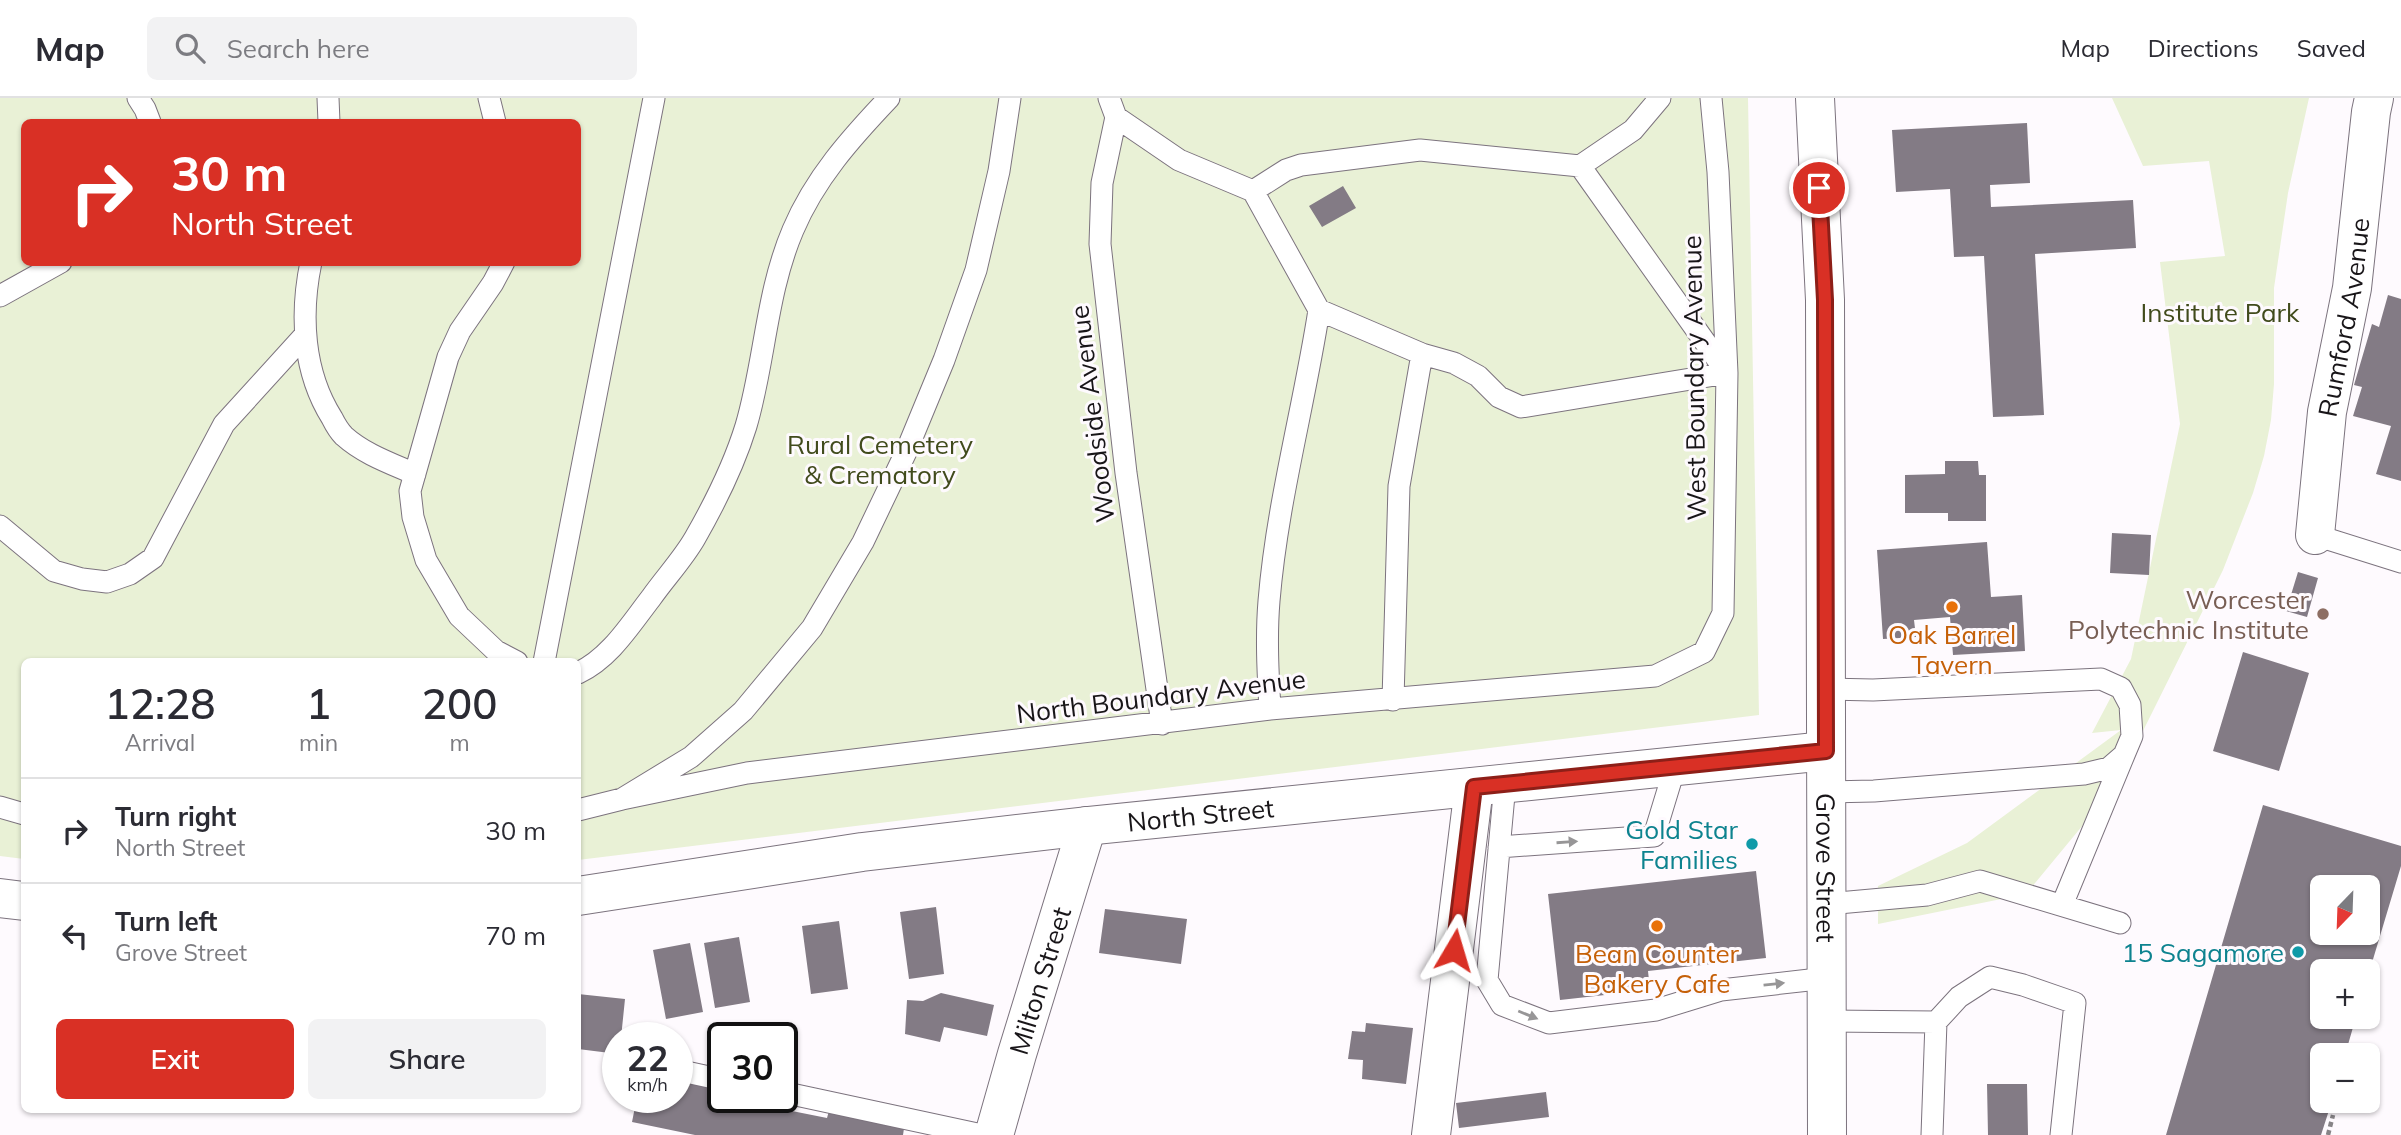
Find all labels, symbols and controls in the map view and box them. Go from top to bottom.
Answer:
search box [147,17,637,80]
text: Map [35,28,105,69]
icon: search [171,29,209,67]
text: Search here [227,32,370,65]
text: Map [2060,33,2110,63]
text: Directions [2148,33,2259,63]
text: Saved [2297,33,2366,63]
text: 30 m [171,142,287,203]
icon: right [56,147,147,238]
pin [1789,158,1849,218]
icon: arrive [1800,169,1838,207]
text: North Street [171,203,352,243]
street label: Rumford Avenue [2310,216,2376,419]
street label: West Boundary Avenue [1675,235,1713,521]
park label: Institute Park [2141,296,2300,329]
street label: Woodside Avenue [1062,303,1122,525]
park label: Rural Cemetery & Crematory [787,428,973,491]
place label: Worcester Polytechnic Institute [2068,583,2310,646]
marker: Oak Barrel Tavern [1944,599,1960,615]
marker: Worcester Polytechnic Institute [2315,606,2331,622]
place label: Oak Barrel Tavern [1888,618,2016,681]
street label: North Boundary Avenue [1015,662,1307,730]
text: 12:28 [105,677,215,730]
text: 1 [306,677,331,730]
text: 200 [422,677,497,730]
text: Arrival [125,728,195,757]
text: min [299,728,338,757]
text: m [449,728,470,757]
street label: North Street [1125,791,1276,838]
street label: Grove Street [1810,793,1843,943]
text: Turn right [115,800,236,833]
icon: right [56,812,94,850]
place label: Gold Star Families [1625,813,1739,876]
text: 30 m [485,814,546,847]
text: North Street [115,833,245,862]
one-way arrow [1556,836,1578,847]
marker: Gold Star Families [1744,836,1760,852]
north arrow [2310,875,2380,945]
map controls [2310,875,2380,1113]
street label: Milton Street [1001,903,1078,1058]
text: Turn left [115,905,217,938]
position arrow [1417,913,1491,987]
icon: left [56,917,94,955]
marker: Bean Counter Bakery Cafe [1649,918,1665,934]
text: 70 m [485,919,546,952]
place label: 15 Sagamore [2122,936,2284,969]
place label: Bean Counter Bakery Cafe [1575,937,1740,1000]
text: Grove Street [115,938,247,967]
marker: 15 Sagamore [2290,944,2306,960]
button: + [2310,959,2380,1029]
one-way arrow [1763,978,1785,989]
one-way arrow [1517,1009,1538,1020]
button: Exit [56,1019,294,1099]
button: Share [308,1019,546,1099]
speed limit sign: 30 [707,1022,798,1113]
text: 22 [626,1036,669,1080]
button: − [2310,1043,2380,1113]
text: km/h [627,1073,668,1096]

